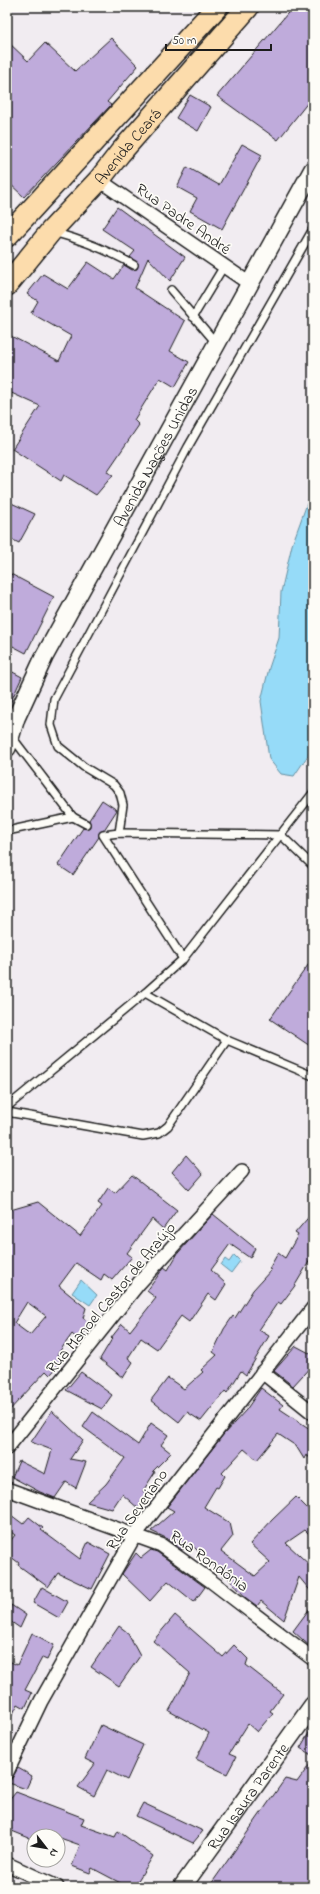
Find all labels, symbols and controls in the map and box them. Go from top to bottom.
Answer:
scale bar [166,26,271,52]
text: 50 m [172,32,196,50]
street label: Avenida Ceará [90,104,168,191]
street label: Rua Padre André [130,178,236,262]
street label: Avenida Nações Unidas [108,382,205,531]
street label: Rua Manoel Castor de Araújo [41,1217,182,1379]
street label: Rua Severiano [101,1465,175,1556]
street label: Rua Rondônia [164,1525,253,1598]
street label: Rua Isaura Parente [202,1738,297,1856]
north arrow [26,1828,66,1868]
text: N [45,1845,62,1860]

